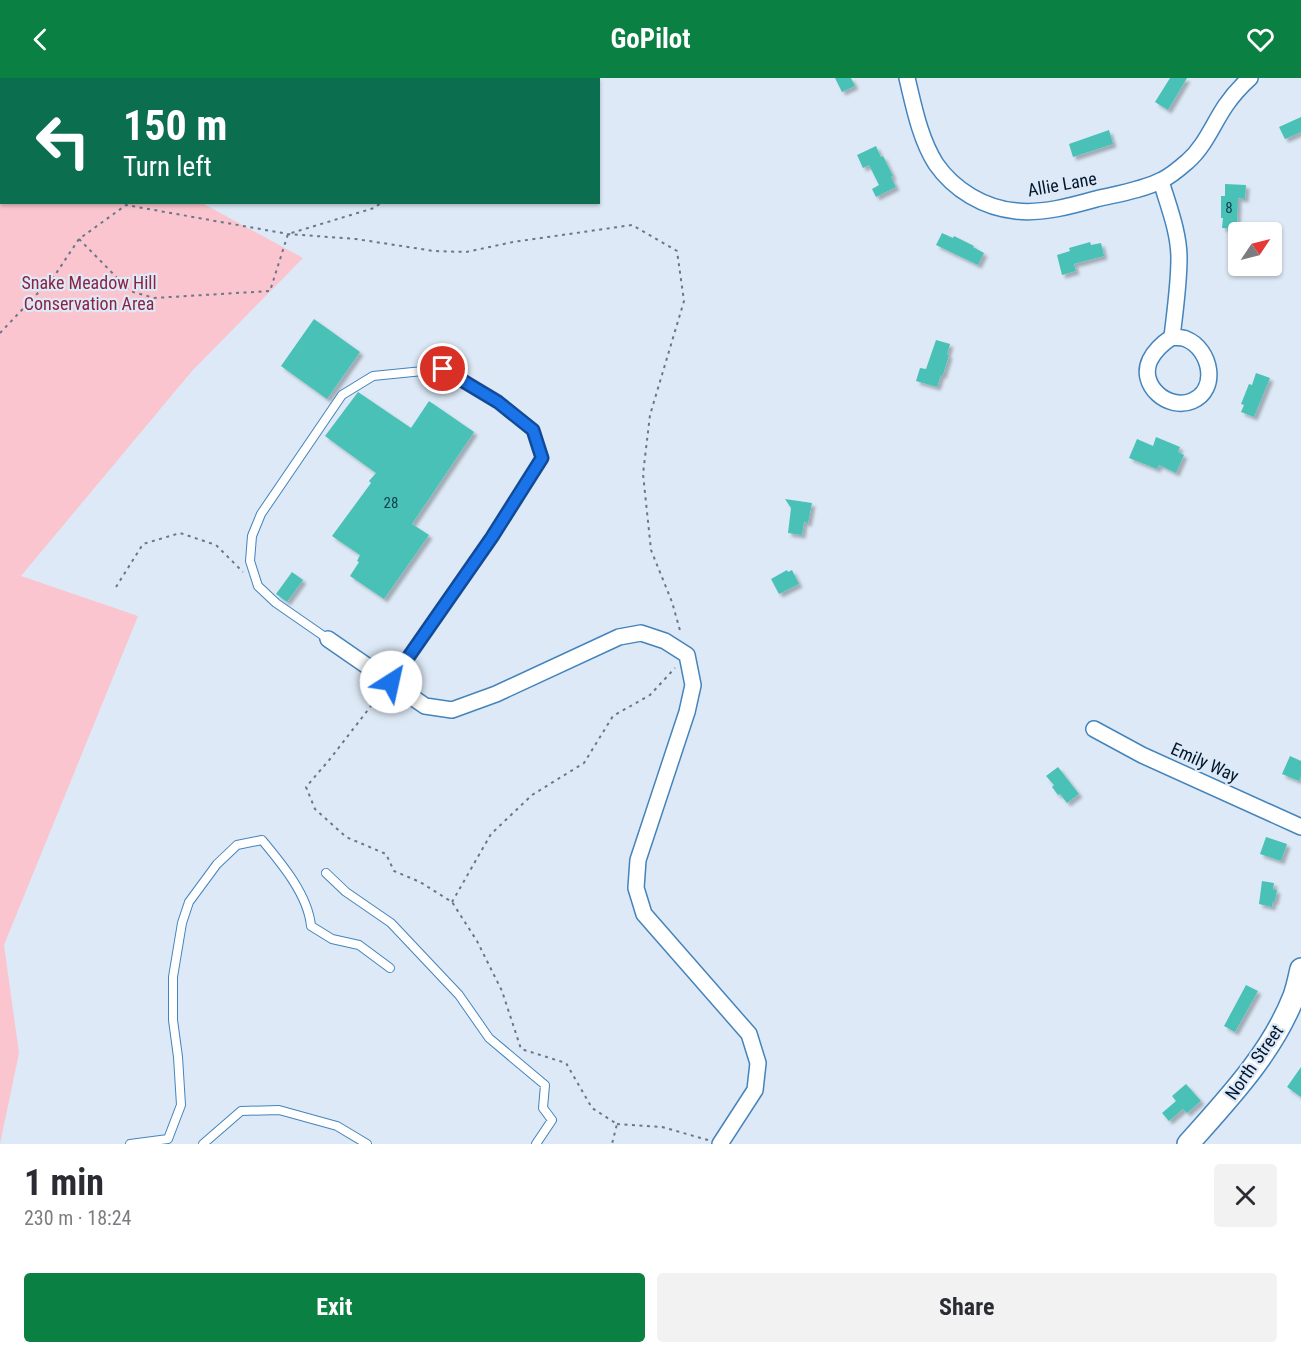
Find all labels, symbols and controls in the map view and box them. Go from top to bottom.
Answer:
icon: back [24,23,57,56]
text: GoPilot [611,23,690,55]
icon: heart [1244,23,1277,56]
text: 150 m [123,101,228,150]
icon: left [24,102,102,180]
text: Turn left [123,151,212,183]
street label: Allie Lane [1026,168,1098,200]
house number: 8 [1225,199,1233,217]
north arrow [1228,222,1282,276]
map controls [1228,222,1282,276]
park label: Snake Meadow Hill Conservation Area [21,272,157,314]
pin [417,343,468,394]
icon: arrive [426,352,459,385]
house number: 28 [384,494,398,512]
position arrow [359,650,423,714]
street label: Emily Way [1168,738,1243,786]
street label: North Street [1221,1021,1287,1103]
text: 1 min [24,1162,104,1204]
button: close [1214,1164,1277,1227]
text: 230 m · 18:24 [24,1206,131,1230]
button: Exit [24,1273,645,1342]
button: Share [657,1273,1277,1342]

